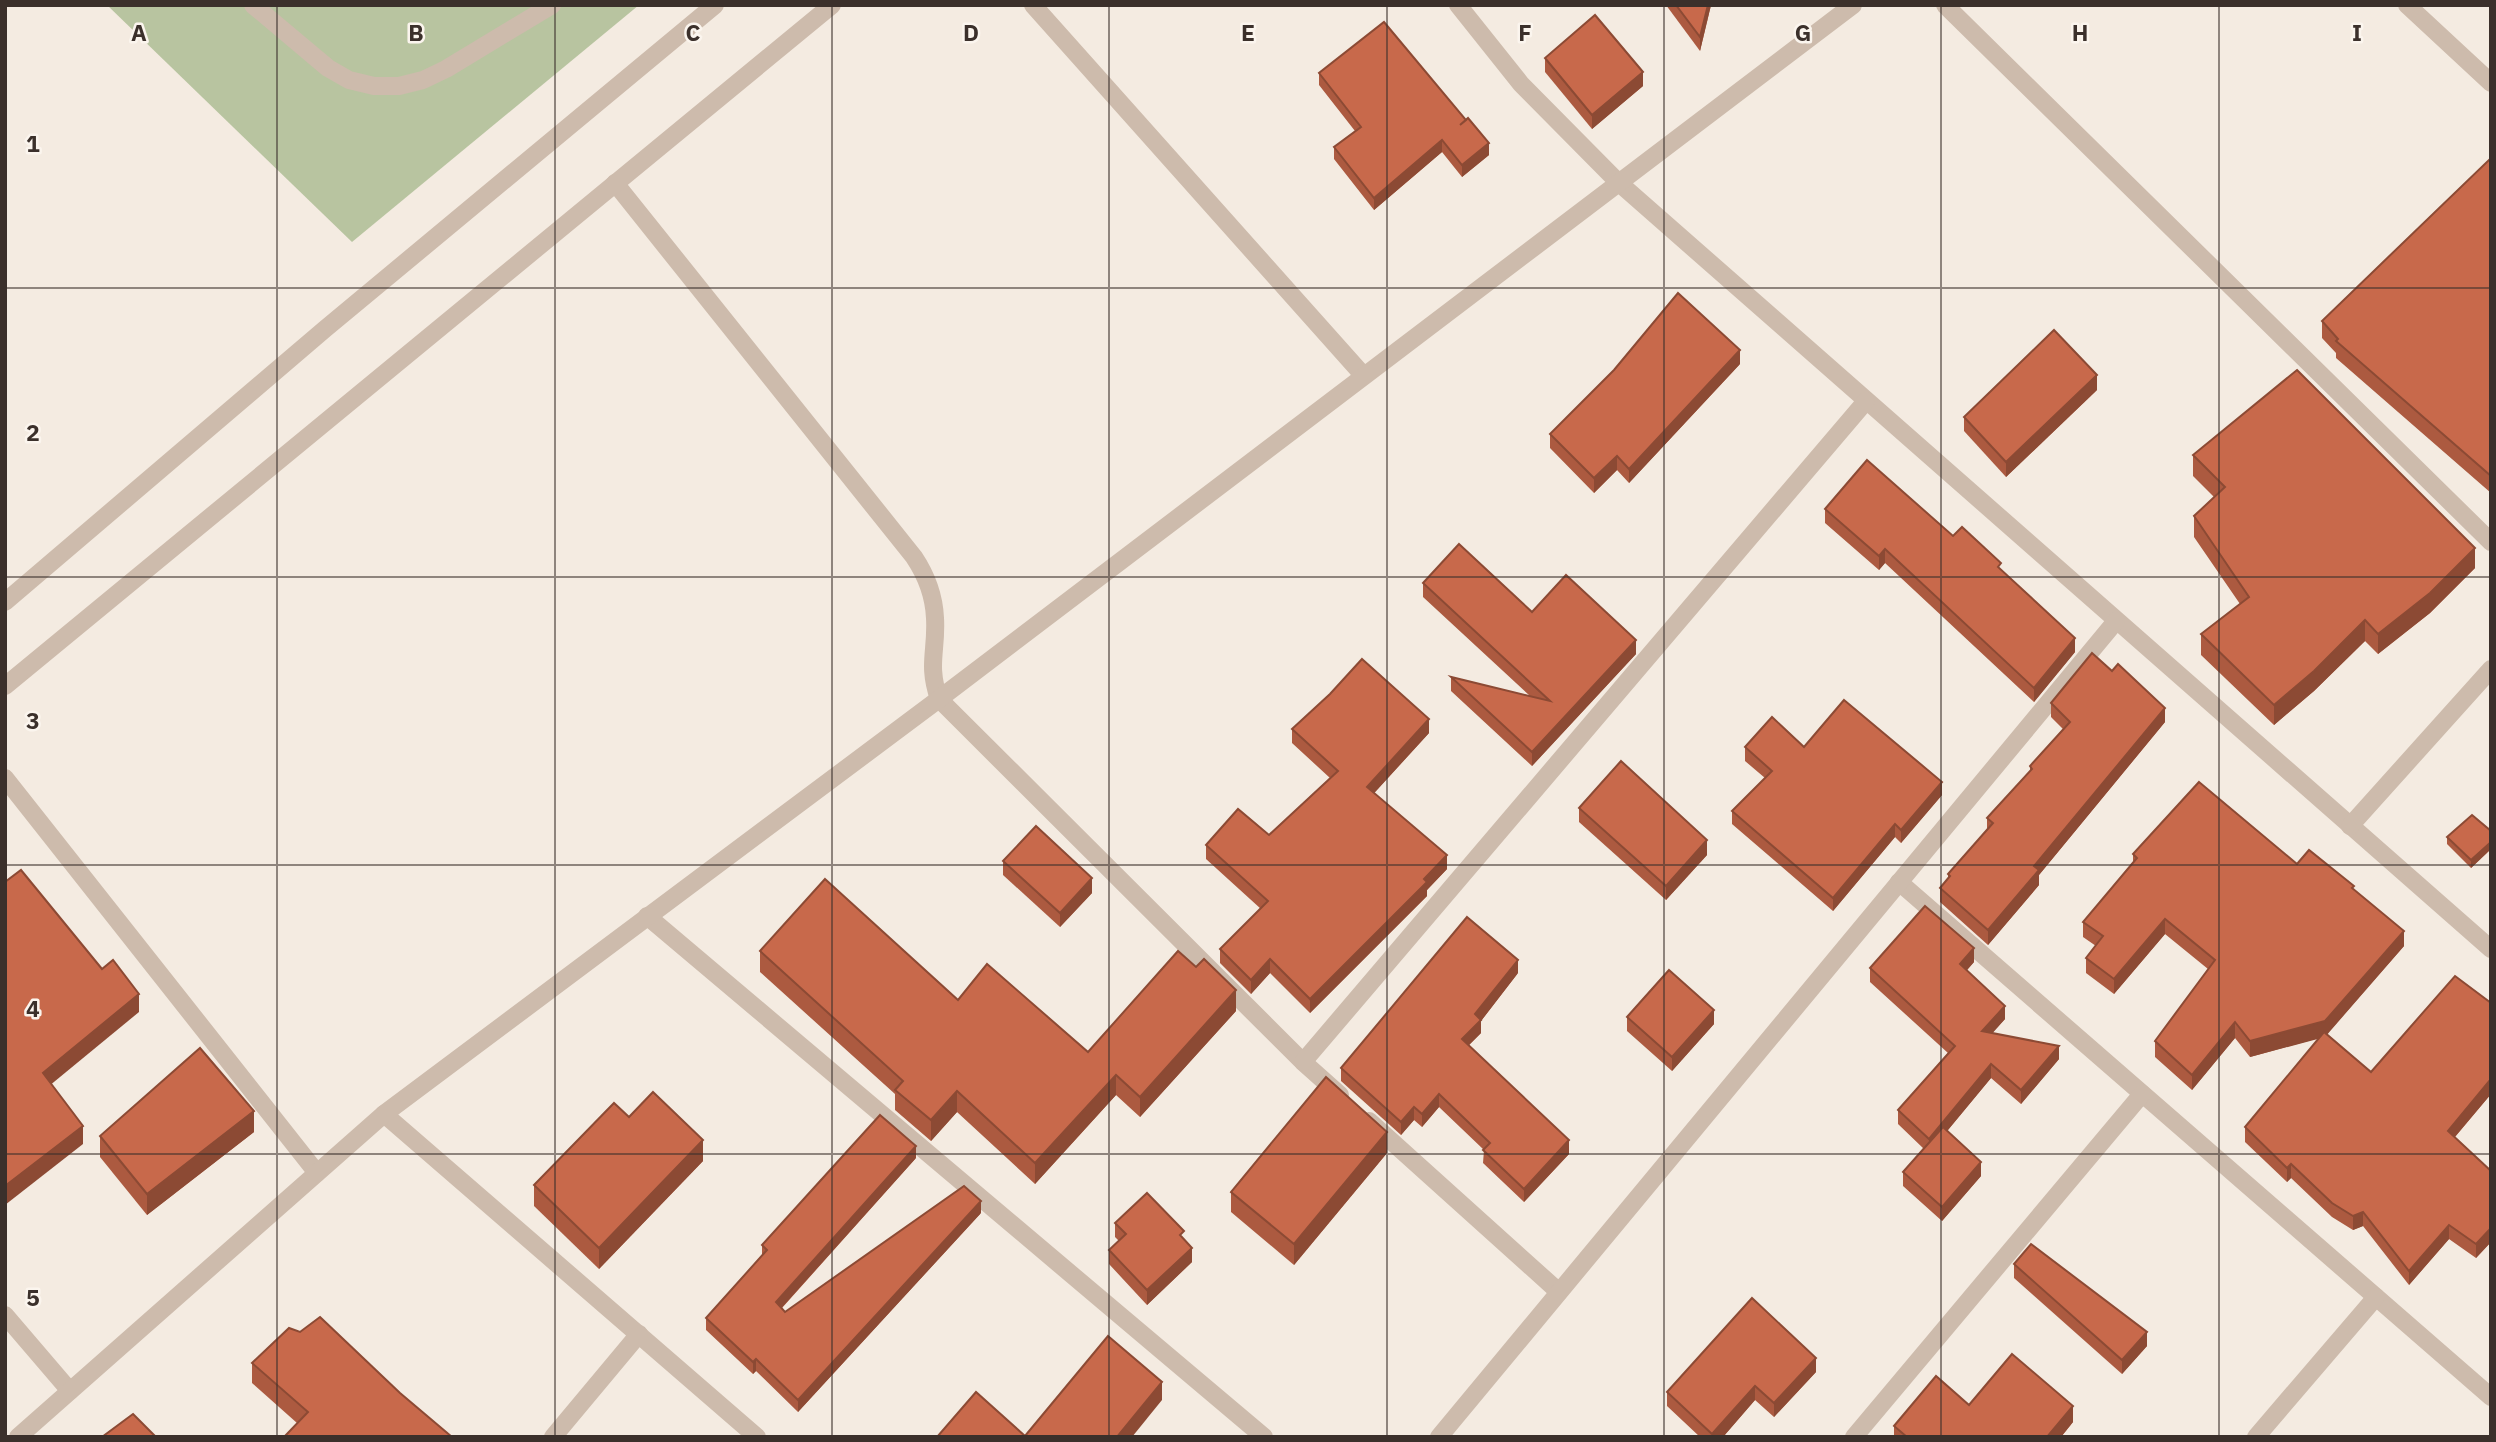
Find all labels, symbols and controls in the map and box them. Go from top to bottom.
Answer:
text: A [131,17,147,47]
text: B [408,17,424,47]
text: C [686,17,701,47]
text: D [963,17,979,47]
text: E [1241,17,1255,47]
text: F [1518,17,1532,47]
text: G [1795,17,1811,47]
text: H [2072,17,2088,47]
text: I [2352,17,2362,47]
text: 1 [26,128,40,158]
text: 2 [26,417,40,447]
text: 3 [26,705,40,735]
text: 4 [26,993,40,1023]
text: 5 [26,1282,40,1312]

